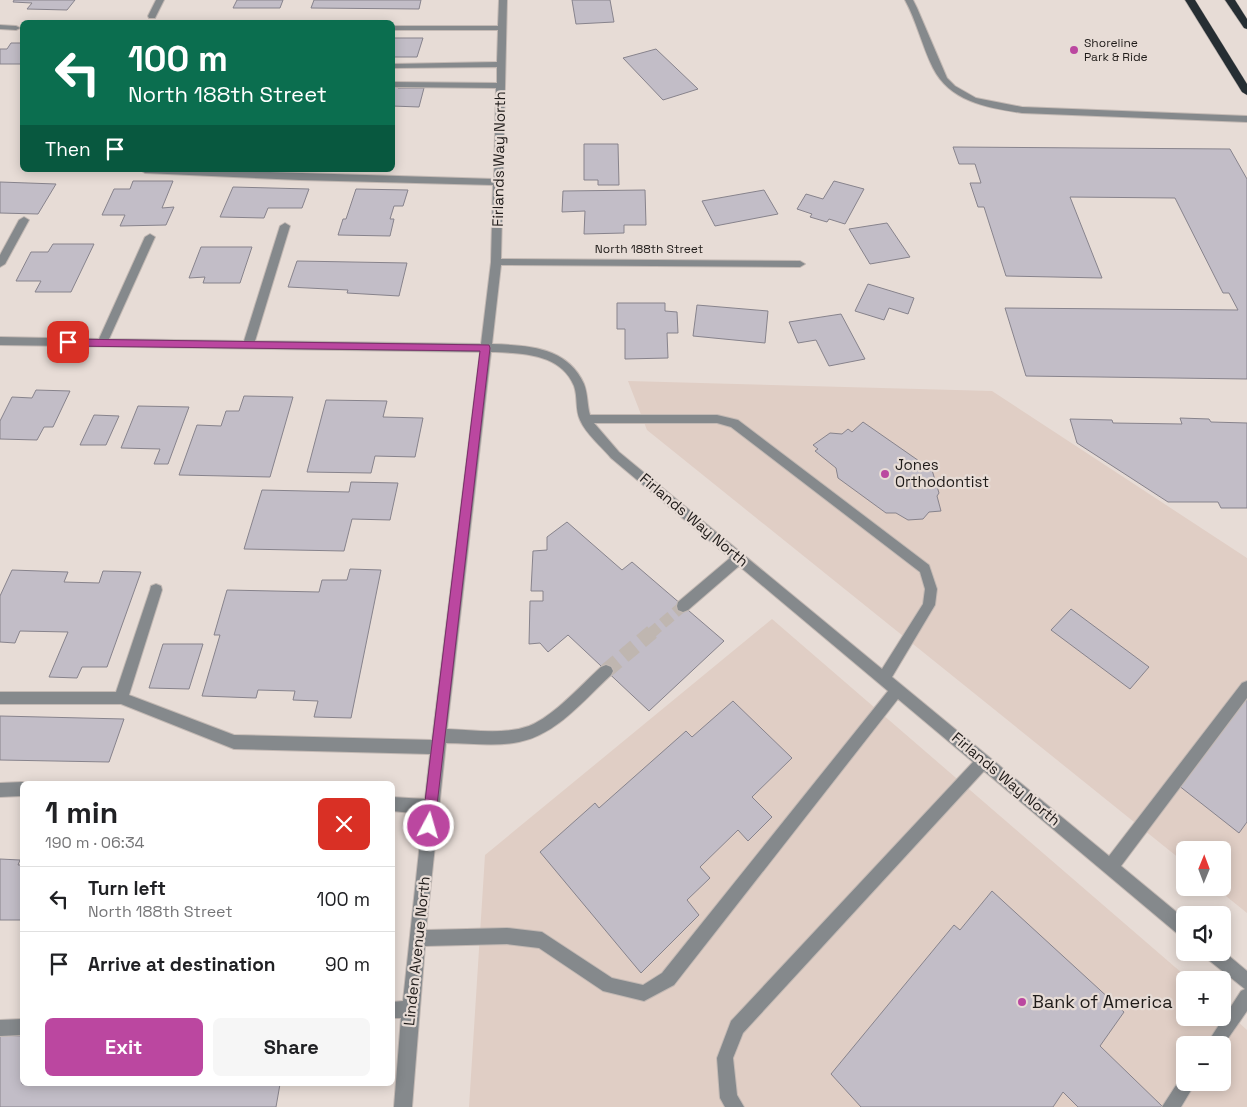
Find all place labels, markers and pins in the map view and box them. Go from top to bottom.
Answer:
place label: Shoreline Park & Ride [1084,35,1148,65]
marker: Shoreline Park & Ride [1068,44,1080,56]
pin [47,321,89,363]
place label: Jones Orthodontist [895,455,989,491]
marker: Jones Orthodontist [879,468,891,480]
place label: Bank of America [1032,990,1173,1013]
marker: Bank of America [1016,996,1028,1008]

